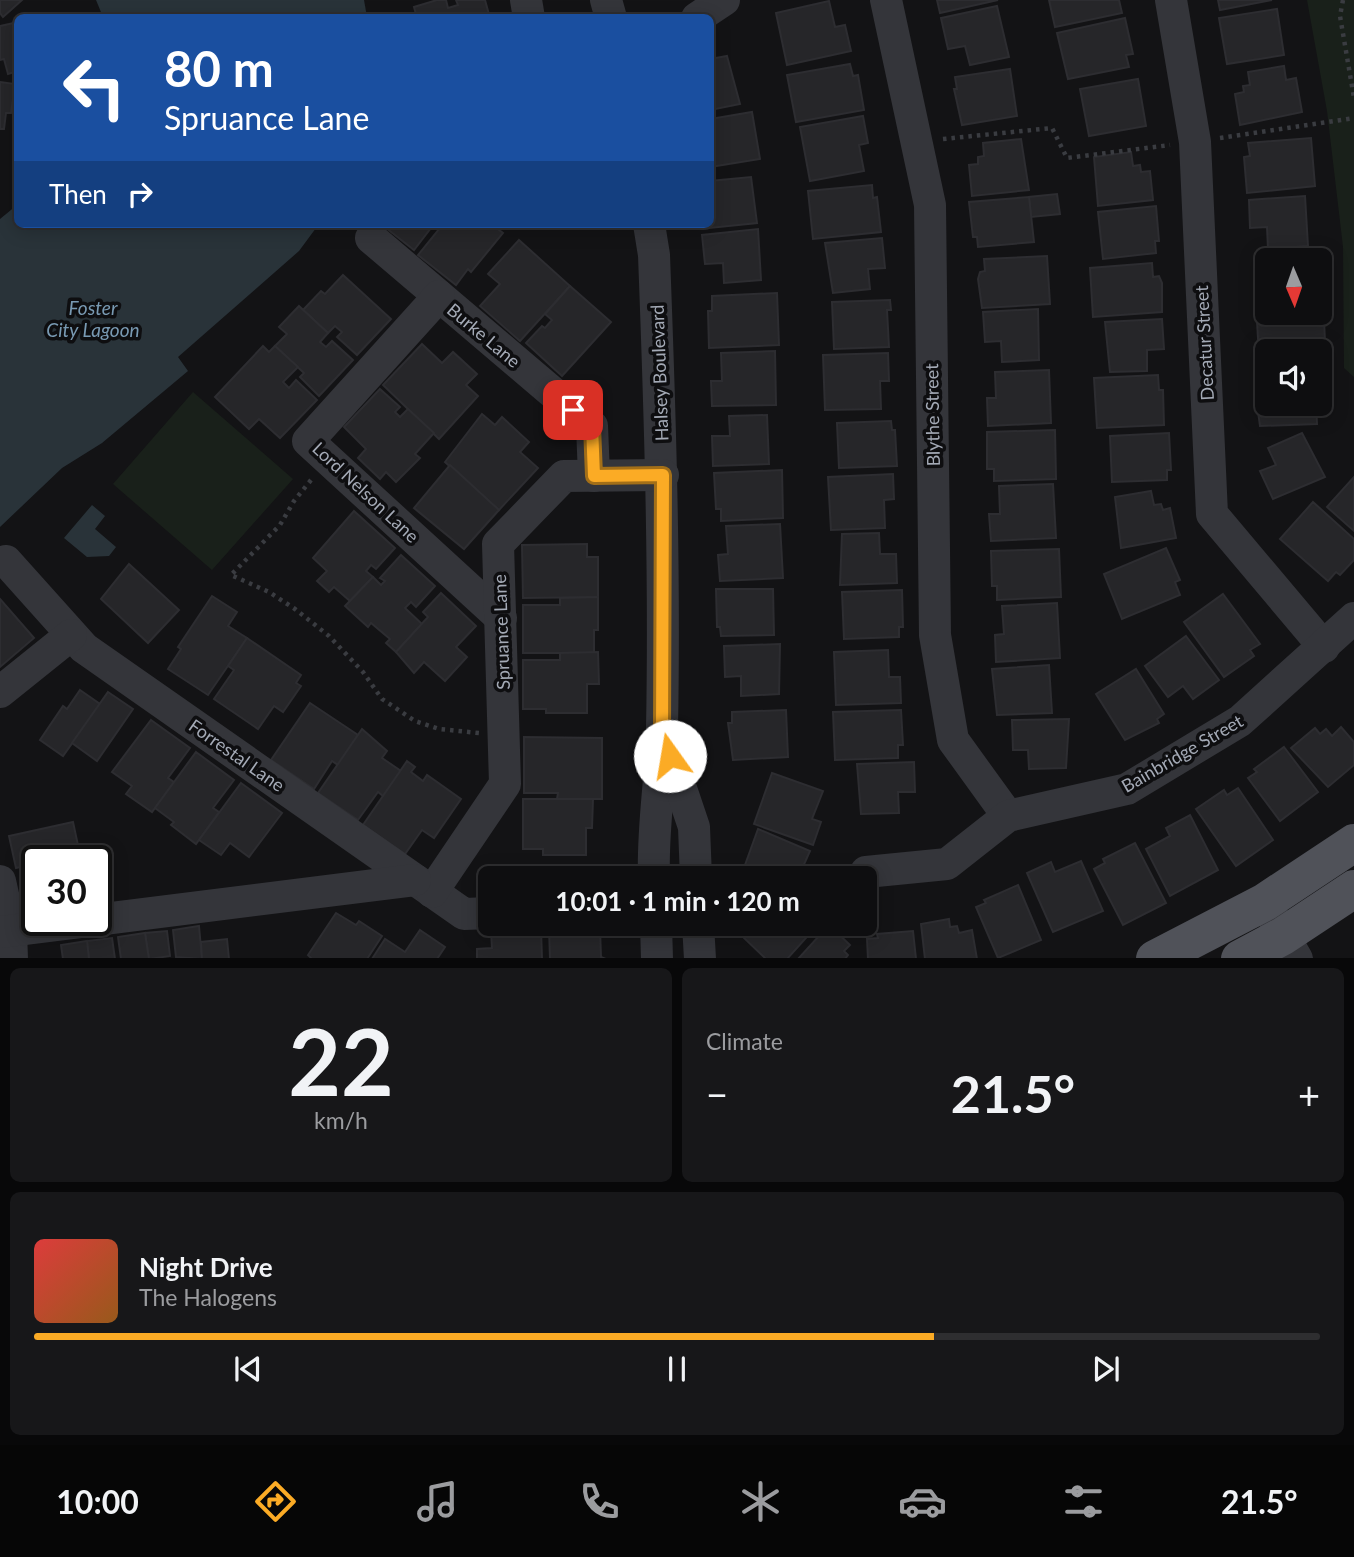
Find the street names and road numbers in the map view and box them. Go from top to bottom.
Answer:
street label: Decatur Street [1190,284,1218,401]
street label: Burke Lane [443,298,525,372]
street label: Halsey Boulevard [646,304,672,442]
street label: Blythe Street [920,363,944,467]
street label: Lord Nelson Lane [308,437,424,547]
street label: Spruance Lane [488,574,514,690]
street label: Bainbridge Street [1117,709,1247,797]
street label: Forrestal Lane [185,714,289,796]

